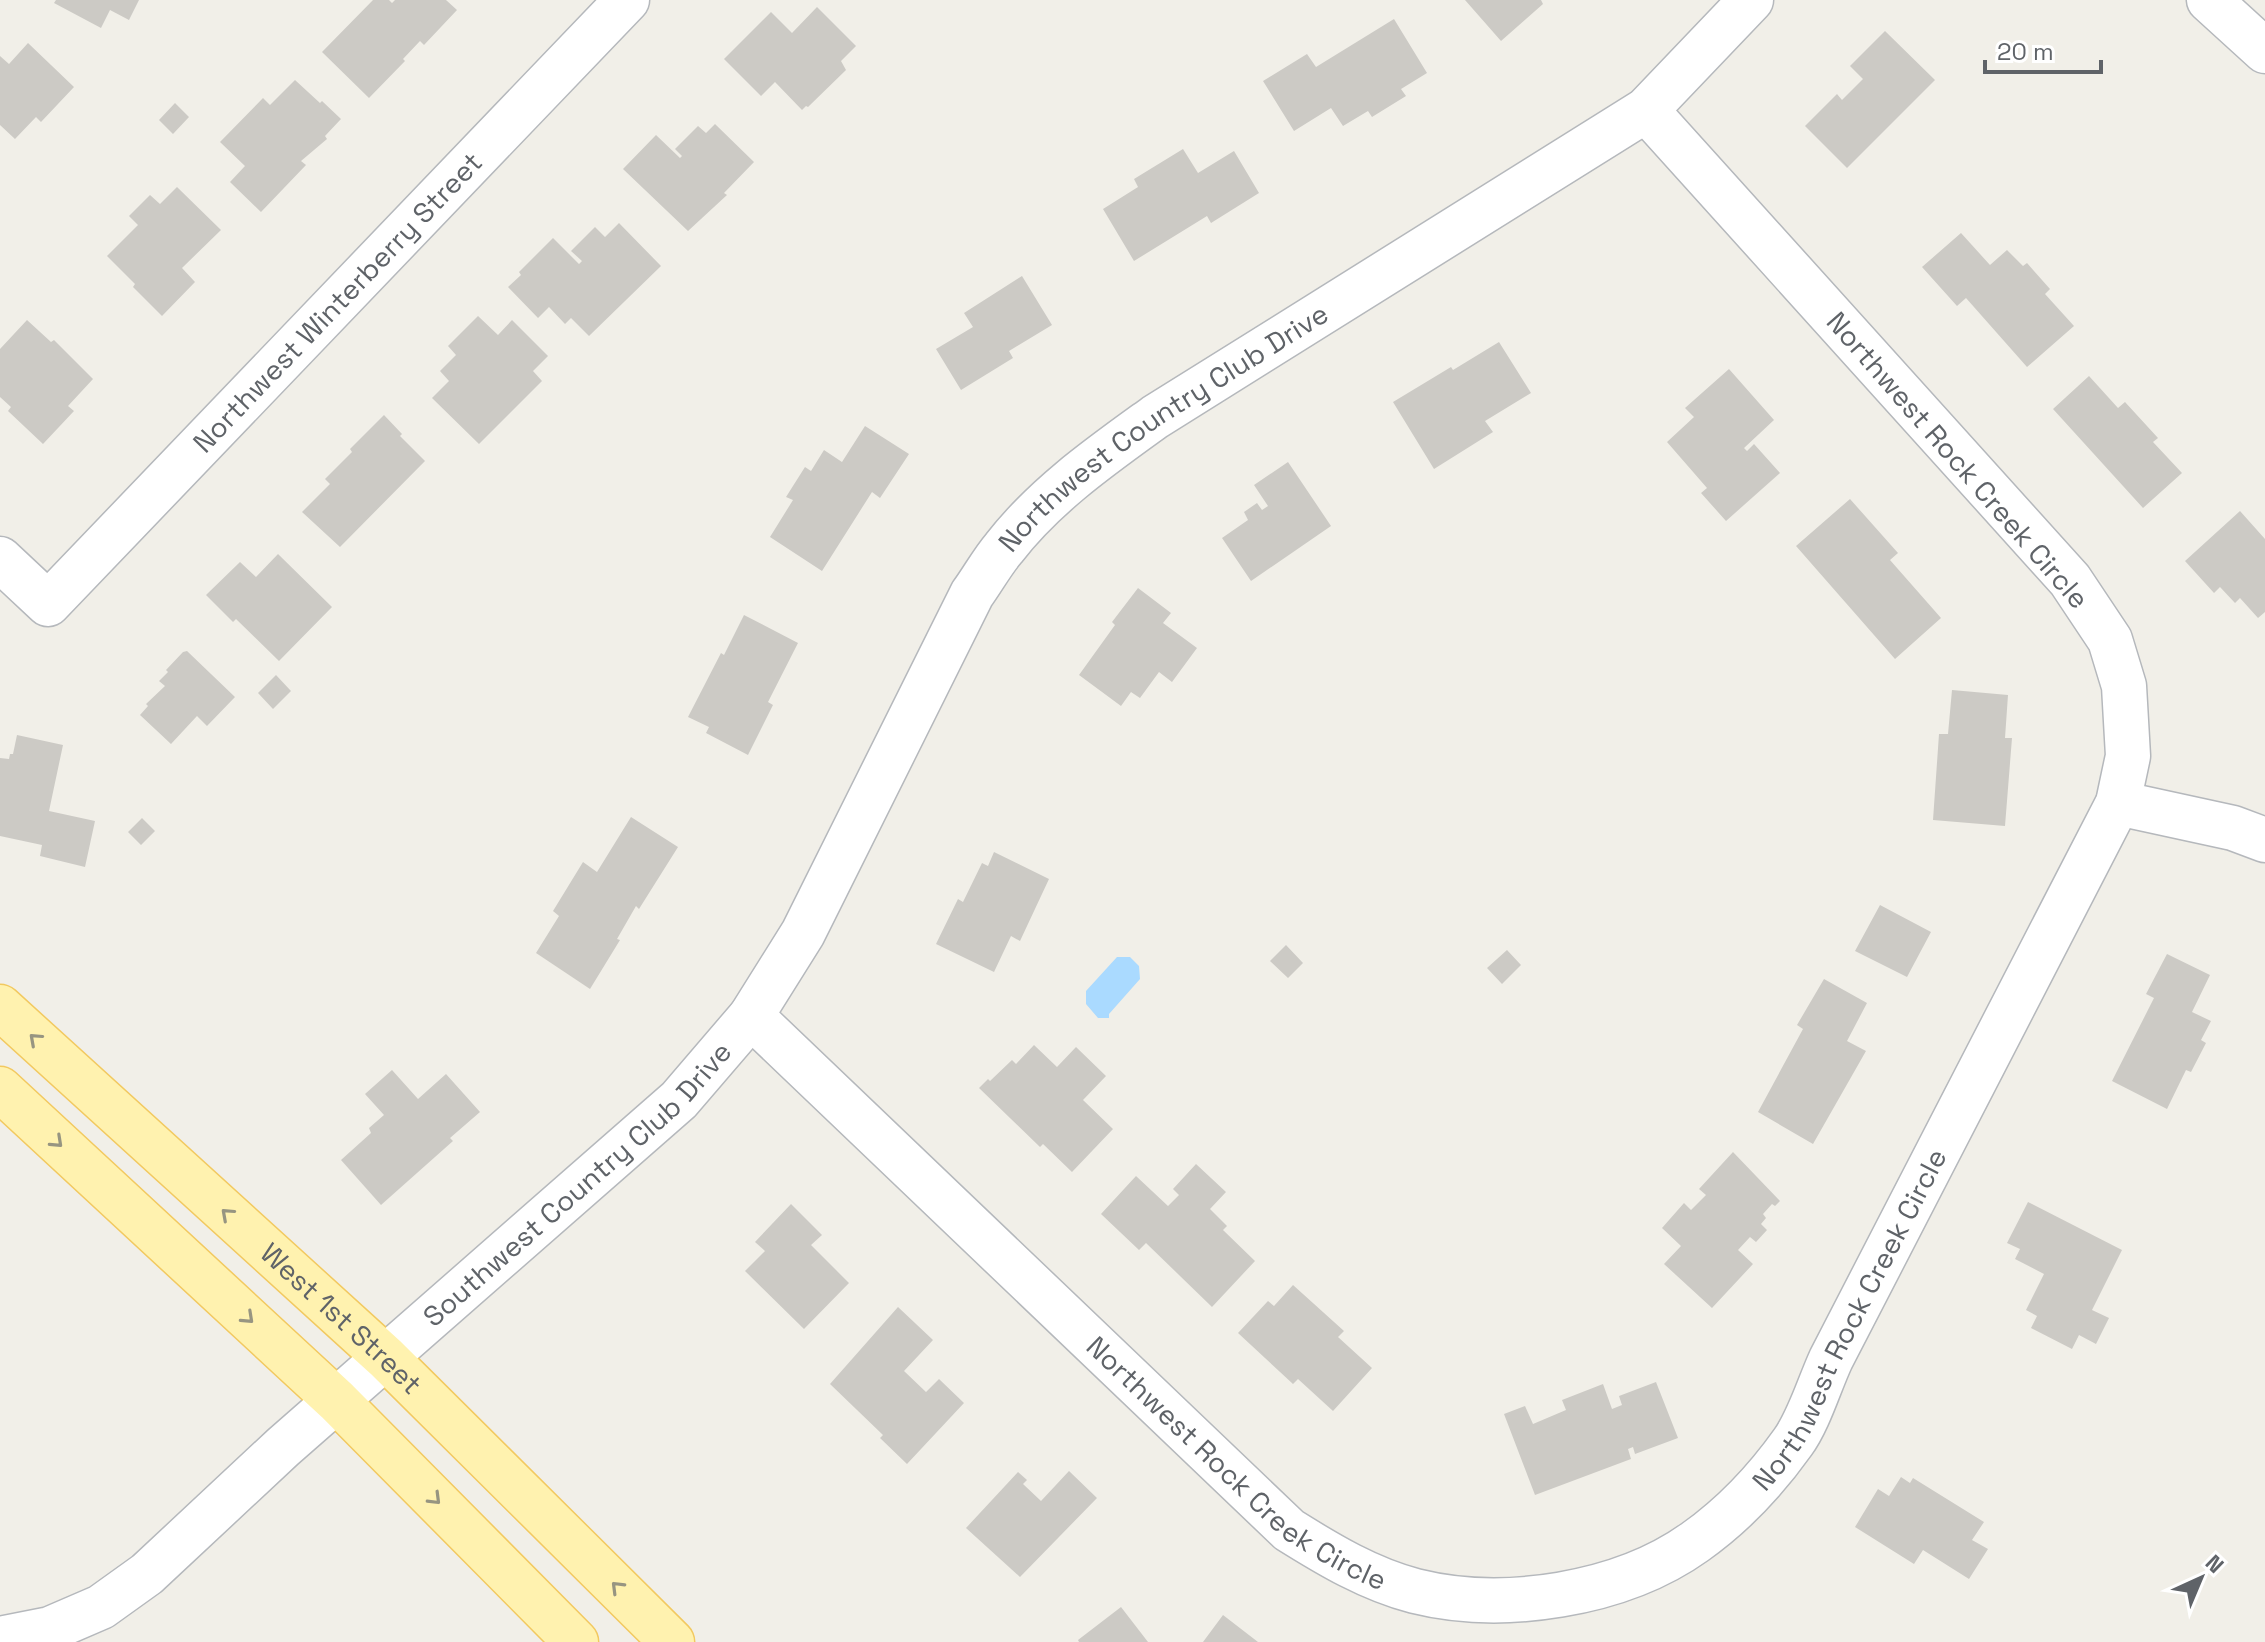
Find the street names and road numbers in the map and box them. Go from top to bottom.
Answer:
street label: Northwest Winterberry Street [185,144,490,460]
street label: Northwest Country Club Drive [990,295,1335,559]
street label: Northwest Rock Creek Circle [1819,304,2097,616]
street label: Southwest Country Club Drive [415,1034,739,1334]
street label: Northwest Rock Creek Circle [1744,1143,1954,1498]
street label: West 1st Street [253,1235,430,1402]
street label: Northwest Rock Creek Circle [1079,1328,1392,1598]

